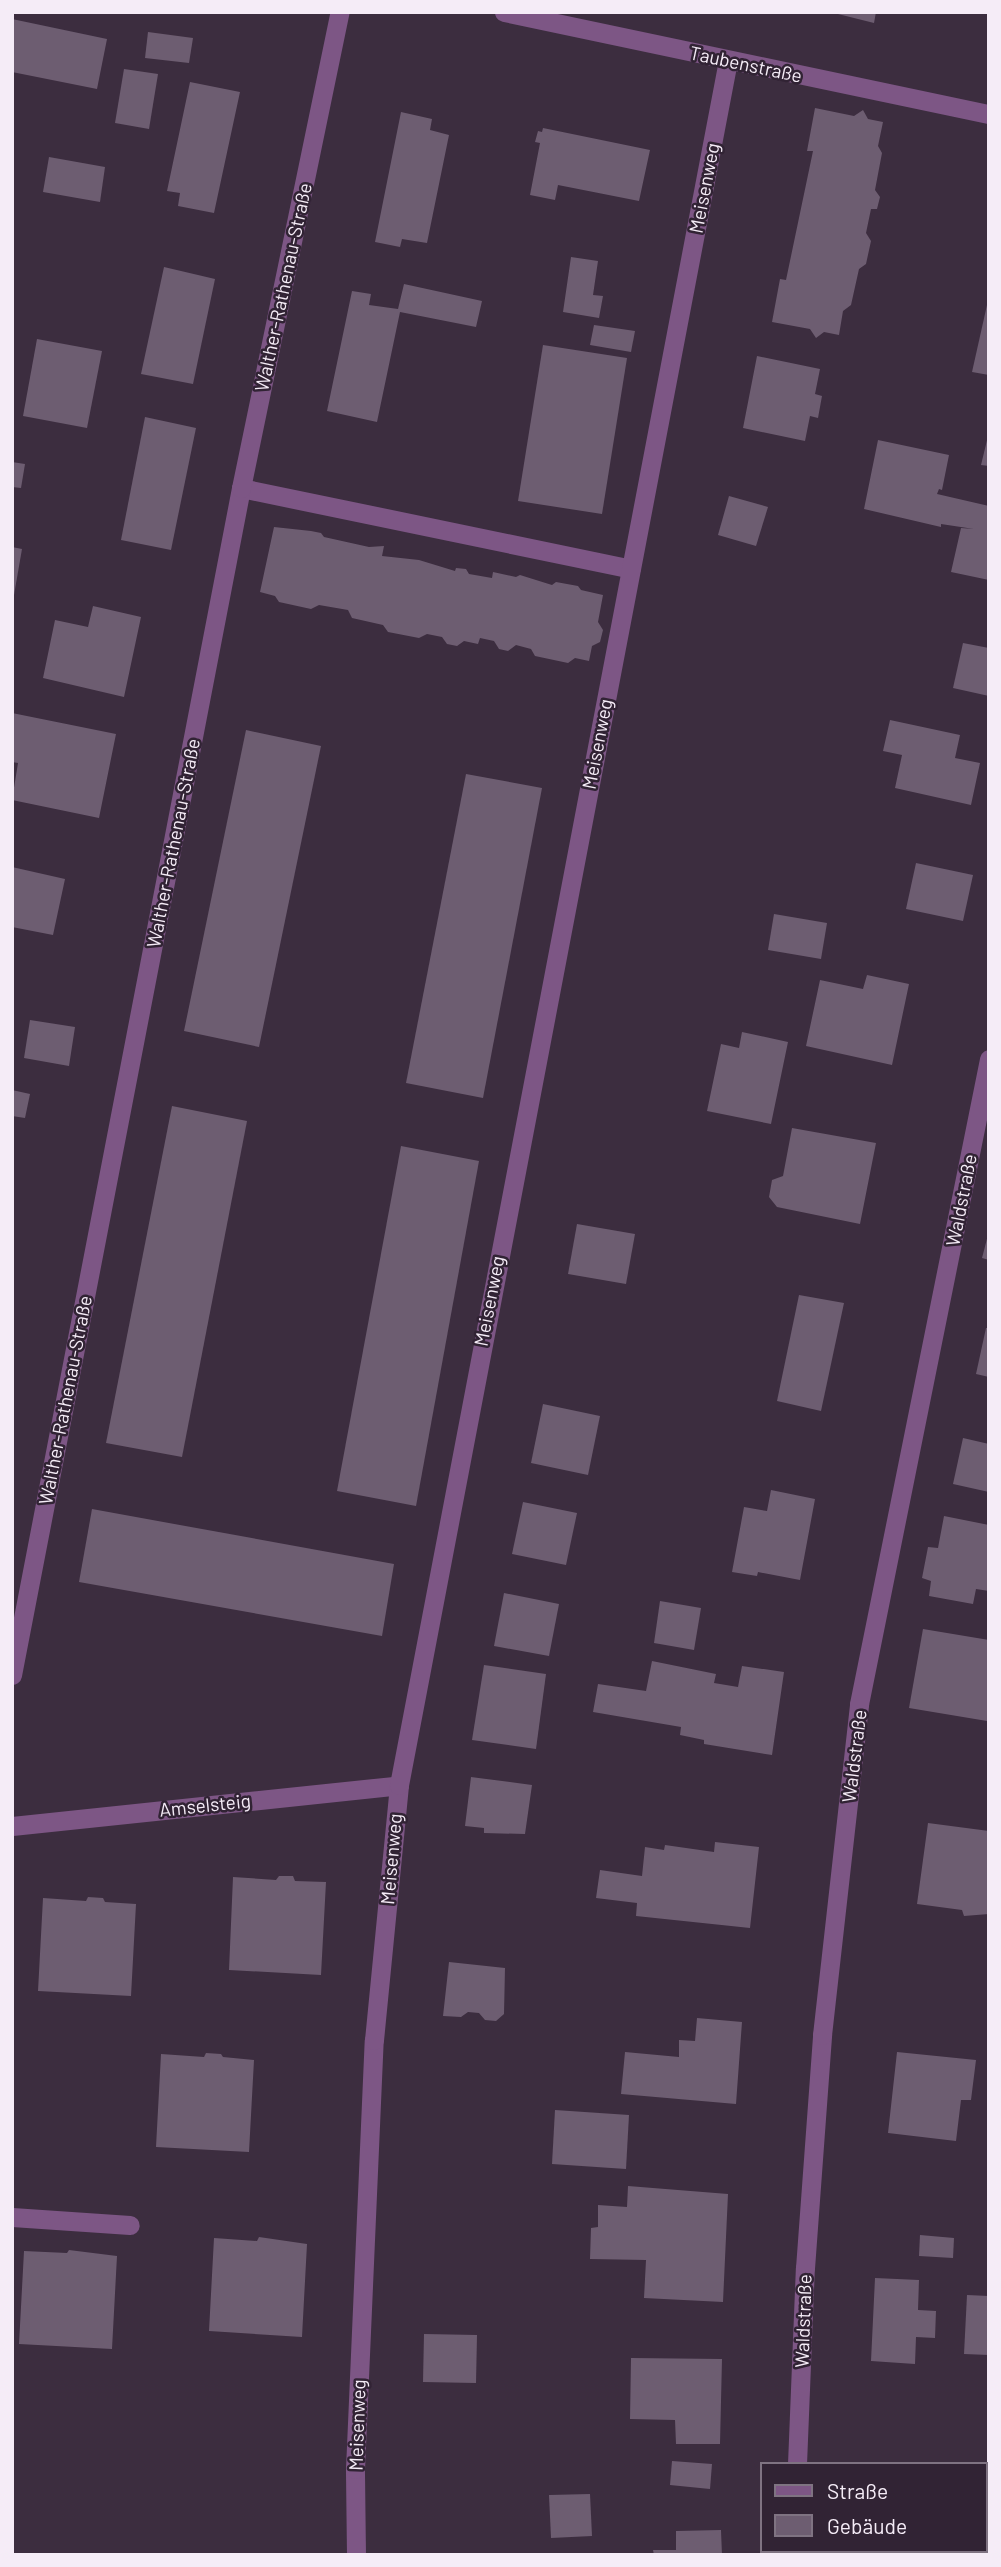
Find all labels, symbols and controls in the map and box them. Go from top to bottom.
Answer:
street label: Taubenstraße [688,41,804,87]
street label: Meisenweg [684,141,724,235]
street label: Walther-Rathenau-Straße [250,181,316,393]
street label: Meisenweg [577,697,617,791]
street label: Walther-Rathenau-Straße [142,736,204,950]
street label: Waldstraße [941,1152,981,1248]
street label: Meisenweg [469,1254,509,1348]
street label: Walther-Rathenau-Straße [34,1293,96,1507]
street label: Waldstraße [837,1708,871,1804]
street label: Amselsteig [158,1789,252,1821]
street label: Meisenweg [376,1812,406,1906]
street label: Waldstraße [790,2274,816,2368]
street label: Meisenweg [344,2379,370,2471]
legend [760,2462,987,2553]
text: Straße [827,2478,888,2503]
text: Gebäude [827,2513,907,2538]

